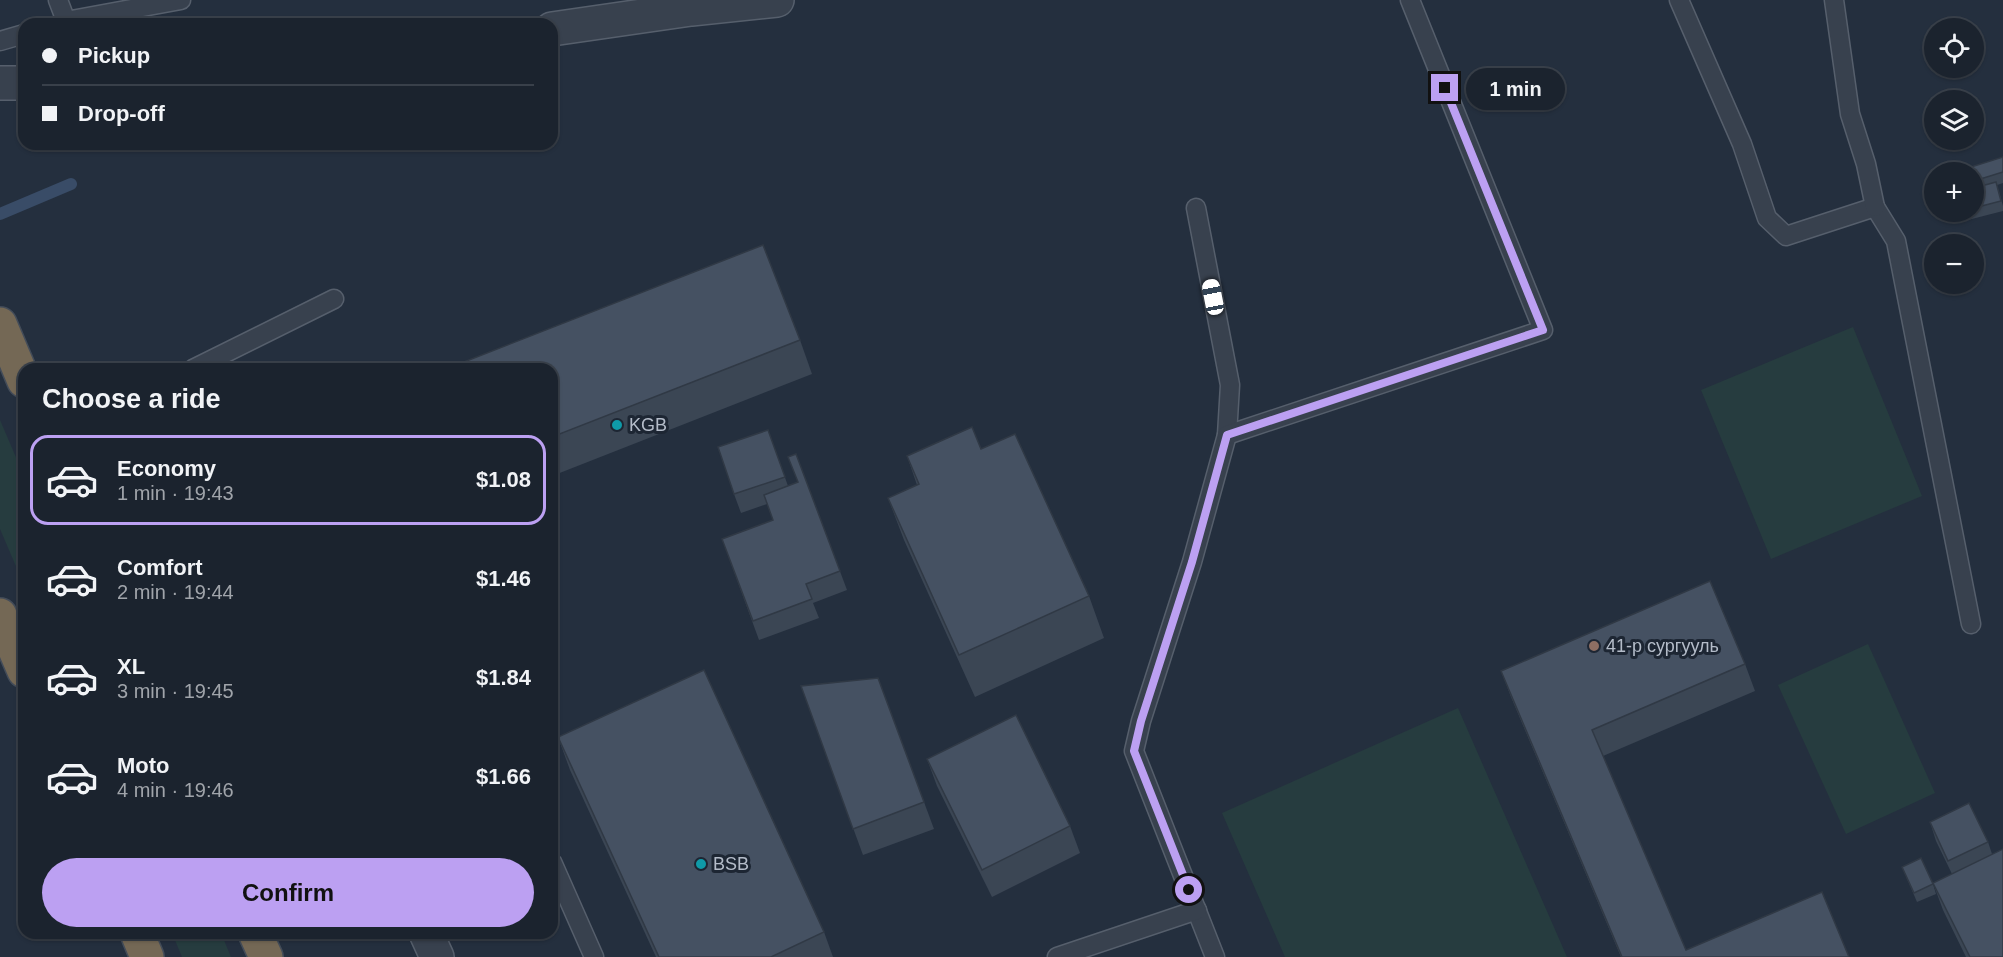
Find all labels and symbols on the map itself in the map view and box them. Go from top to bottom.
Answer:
callout: 1 min [1466,67,1565,109]
route end [1431,74,1458,101]
car [1201,278,1225,316]
place label: KGB [629,415,667,435]
marker: KGB [610,418,624,432]
place label: 41-р сургууль [1606,636,1719,656]
marker: 41-р сургууль [1587,639,1601,653]
place label: BSB [713,854,749,874]
marker: BSB [694,857,708,871]
route start [1175,876,1202,903]

